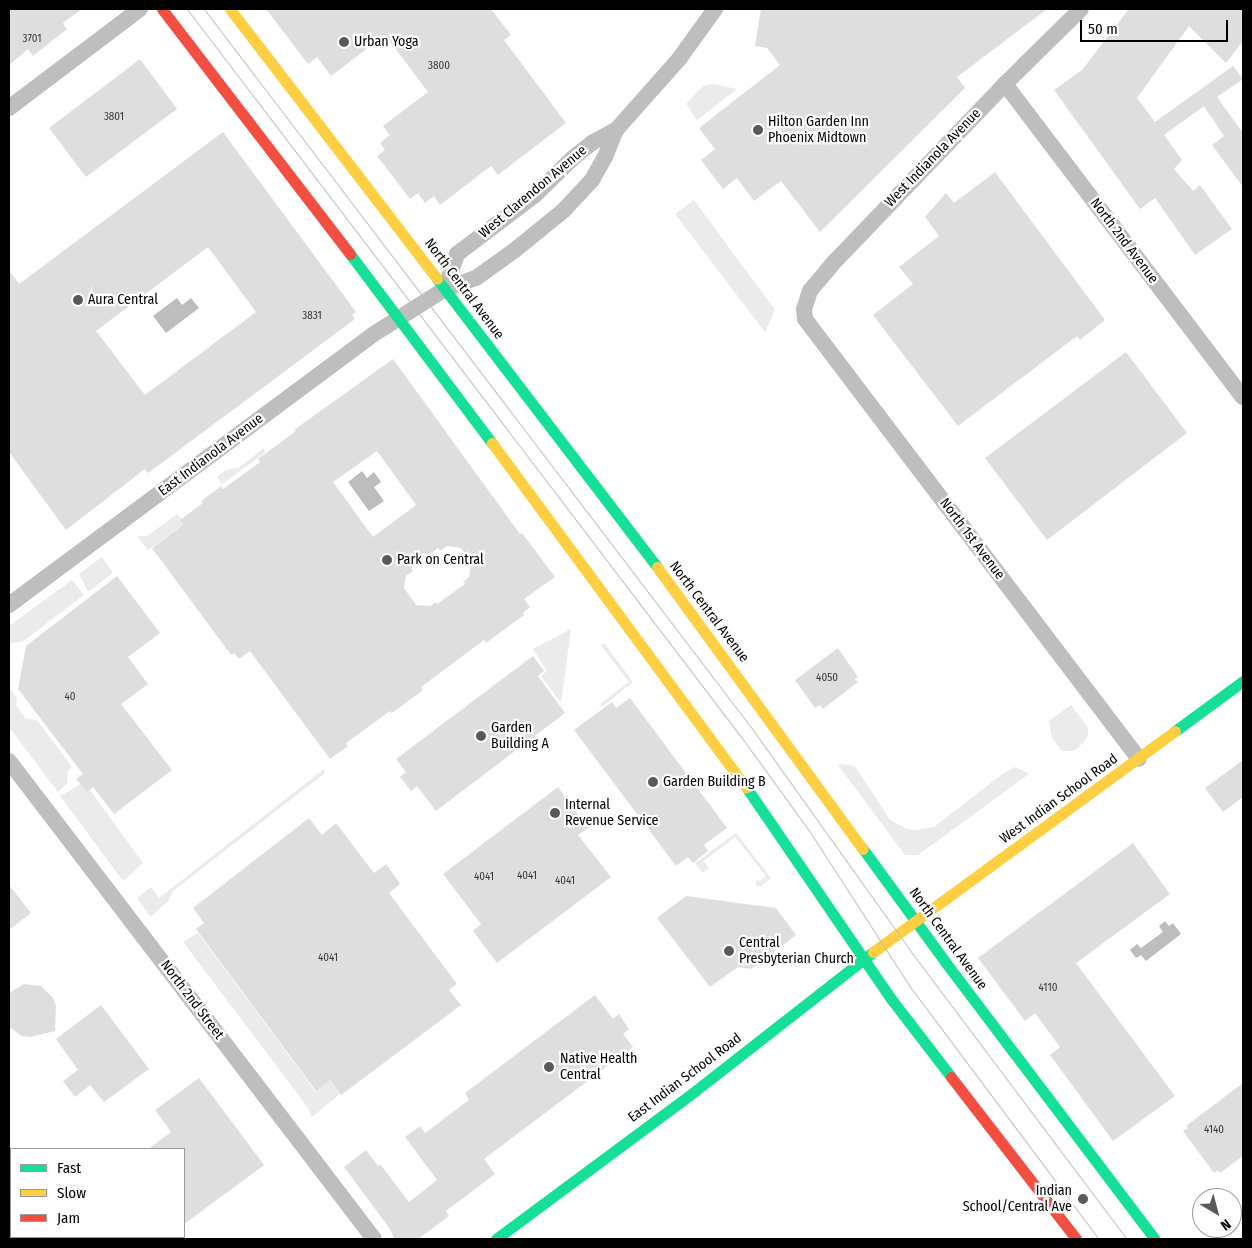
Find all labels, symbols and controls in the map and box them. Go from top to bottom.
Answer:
scale bar [1082,10,1230,42]
text: 50 m [1088,20,1118,38]
house number: 3701 [23,32,41,46]
place label: Urban Yoga [354,34,419,50]
marker: Urban Yoga [338,36,350,48]
house number: 3800 [428,59,450,73]
street label: West Indianola Avenue [882,105,984,211]
house number: 3801 [104,110,124,124]
place label: Hilton Garden Inn Phoenix Midtown [768,114,869,146]
marker: Hilton Garden Inn Phoenix Midtown [752,124,764,136]
street label: West Clarendon Avenue [476,142,590,242]
street label: North 2nd Avenue [1086,195,1162,287]
street label: North Central Avenue [421,235,507,343]
place label: Aura Central [88,292,158,308]
marker: Aura Central [72,294,84,306]
house number: 3831 [302,309,322,323]
street label: East Indianola Avenue [155,410,267,500]
street label: North 1st Avenue [936,495,1008,583]
place label: Park on Central [397,552,484,568]
marker: Park on Central [381,554,393,566]
street label: North Central Avenue [666,558,752,666]
house number: 4050 [816,671,838,685]
house number: 40 [64,690,76,704]
place label: Garden Building A [491,720,549,752]
marker: Garden Building A [475,730,487,742]
street label: West Indian School Road [997,751,1121,847]
place label: Garden Building B [663,774,766,790]
marker: Garden Building B [647,776,659,788]
place label: Internal Revenue Service [565,797,658,830]
marker: Internal Revenue Service [549,807,561,819]
house number: 4041 [517,869,537,883]
house number: 4041 [474,870,494,884]
house number: 4041 [555,874,575,888]
street label: North Central Avenue [905,885,991,993]
place label: Central Presbyterian Church [739,935,854,968]
marker: Central Presbyterian Church [723,945,735,957]
house number: 4041 [318,951,338,965]
street label: North 2nd Street [157,957,227,1043]
house number: 4110 [1039,981,1057,995]
street label: East Indian School Road [625,1030,745,1126]
place label: Native Health Central [560,1051,637,1084]
marker: Native Health Central [542,1060,556,1074]
house number: 4140 [1204,1123,1224,1137]
legend [10,1148,185,1238]
text: Fast [57,1159,81,1177]
place label: Indian School/Central Ave [963,1183,1072,1216]
text: Slow [57,1184,86,1202]
north arrow [1192,1188,1242,1238]
marker: Indian School/Central Ave [1076,1192,1090,1206]
text: Jam [57,1209,80,1227]
text: N [1217,1215,1234,1234]

